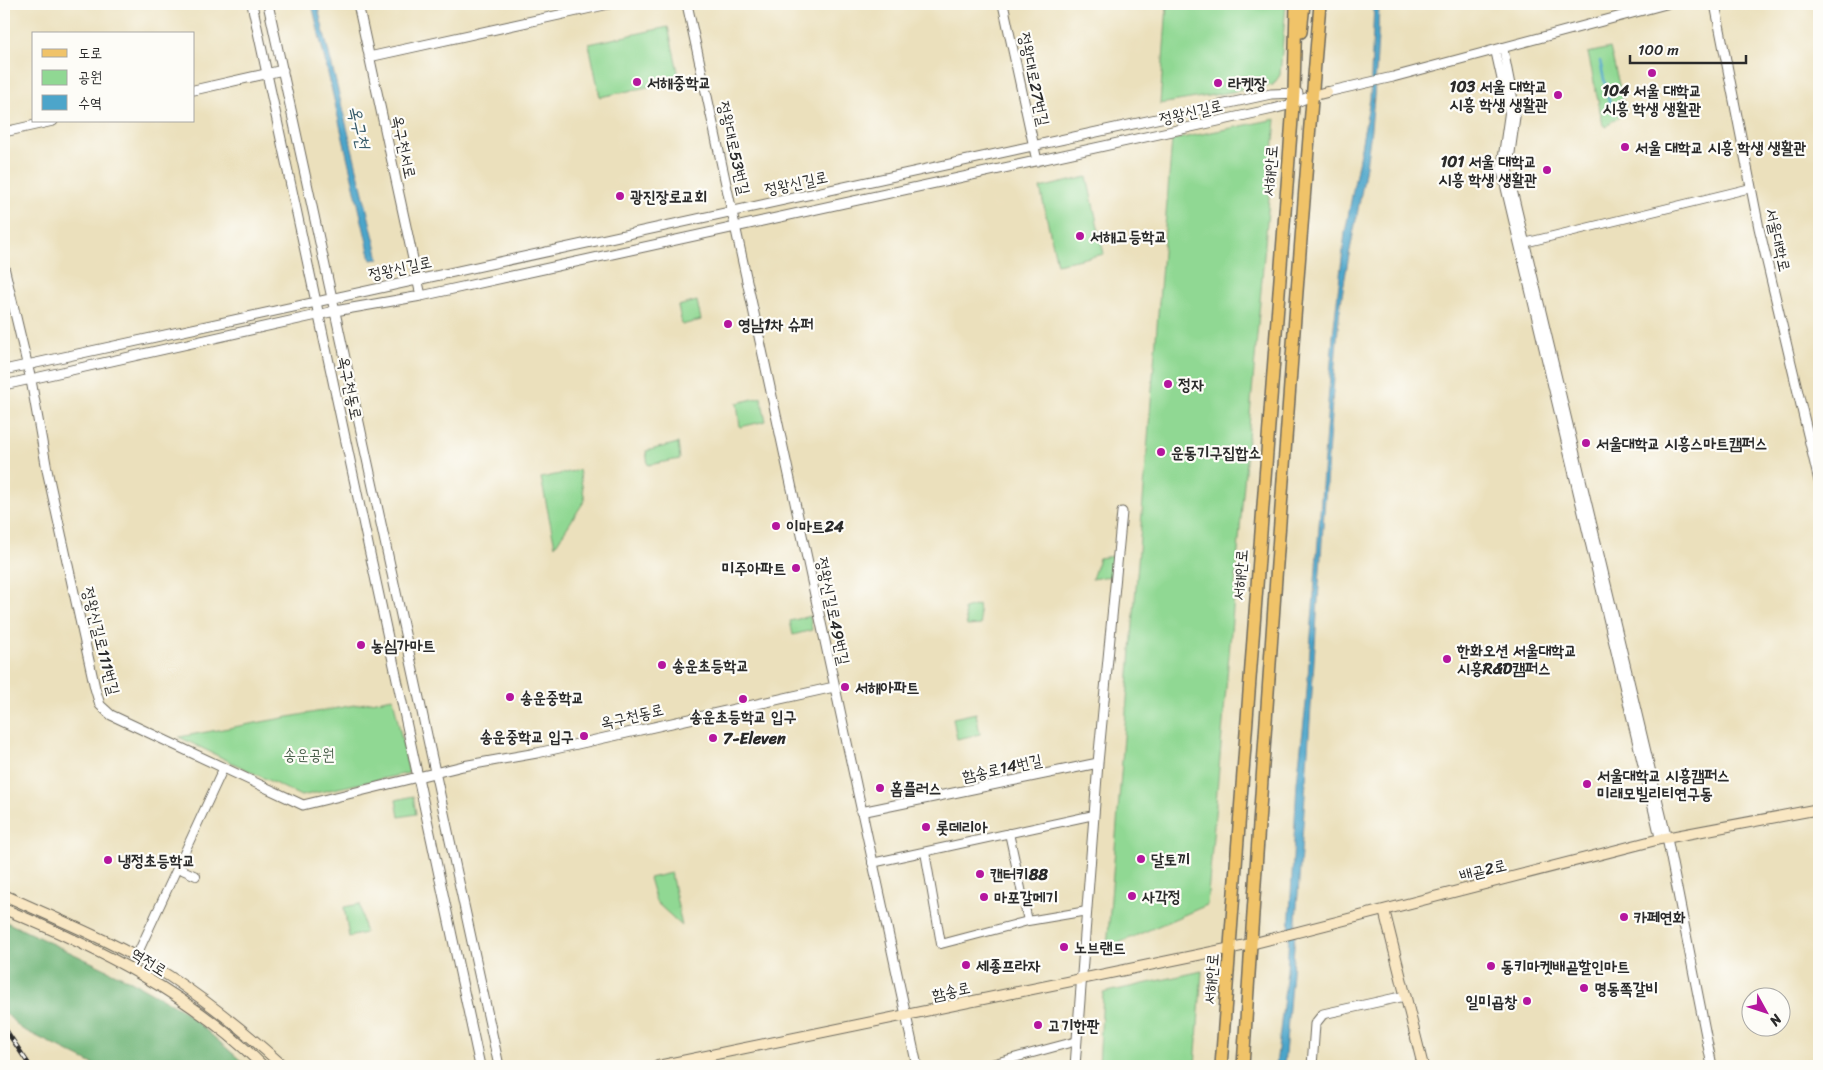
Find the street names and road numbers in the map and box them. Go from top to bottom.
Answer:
street label: 정왕대로27번길 [1010,29,1058,129]
street label: 정왕신길로 [1156,91,1226,133]
street label: 정왕대로53번길 [709,98,759,198]
street label: 옥구천서로 [383,113,425,181]
street label: 서해안로 [1254,144,1286,198]
street label: 정왕신길로 [762,162,830,204]
street label: 서울대학로 [1757,205,1799,275]
street label: 정왕신길로 [366,247,434,289]
street label: 옥구천동로 [329,354,371,422]
street label: 서해안로 [1224,548,1256,602]
street label: 정왕신길로49번길 [807,554,859,668]
street label: 정왕신길로111번길 [74,584,128,698]
street label: 옥구천동로 [597,695,667,737]
street label: 함송로14번길 [959,745,1045,791]
street label: 배곧2로 [1456,850,1510,890]
street label: 역전로 [125,939,173,985]
street label: 서해안로 [1195,952,1227,1006]
street label: 함송로 [929,973,973,1009]

